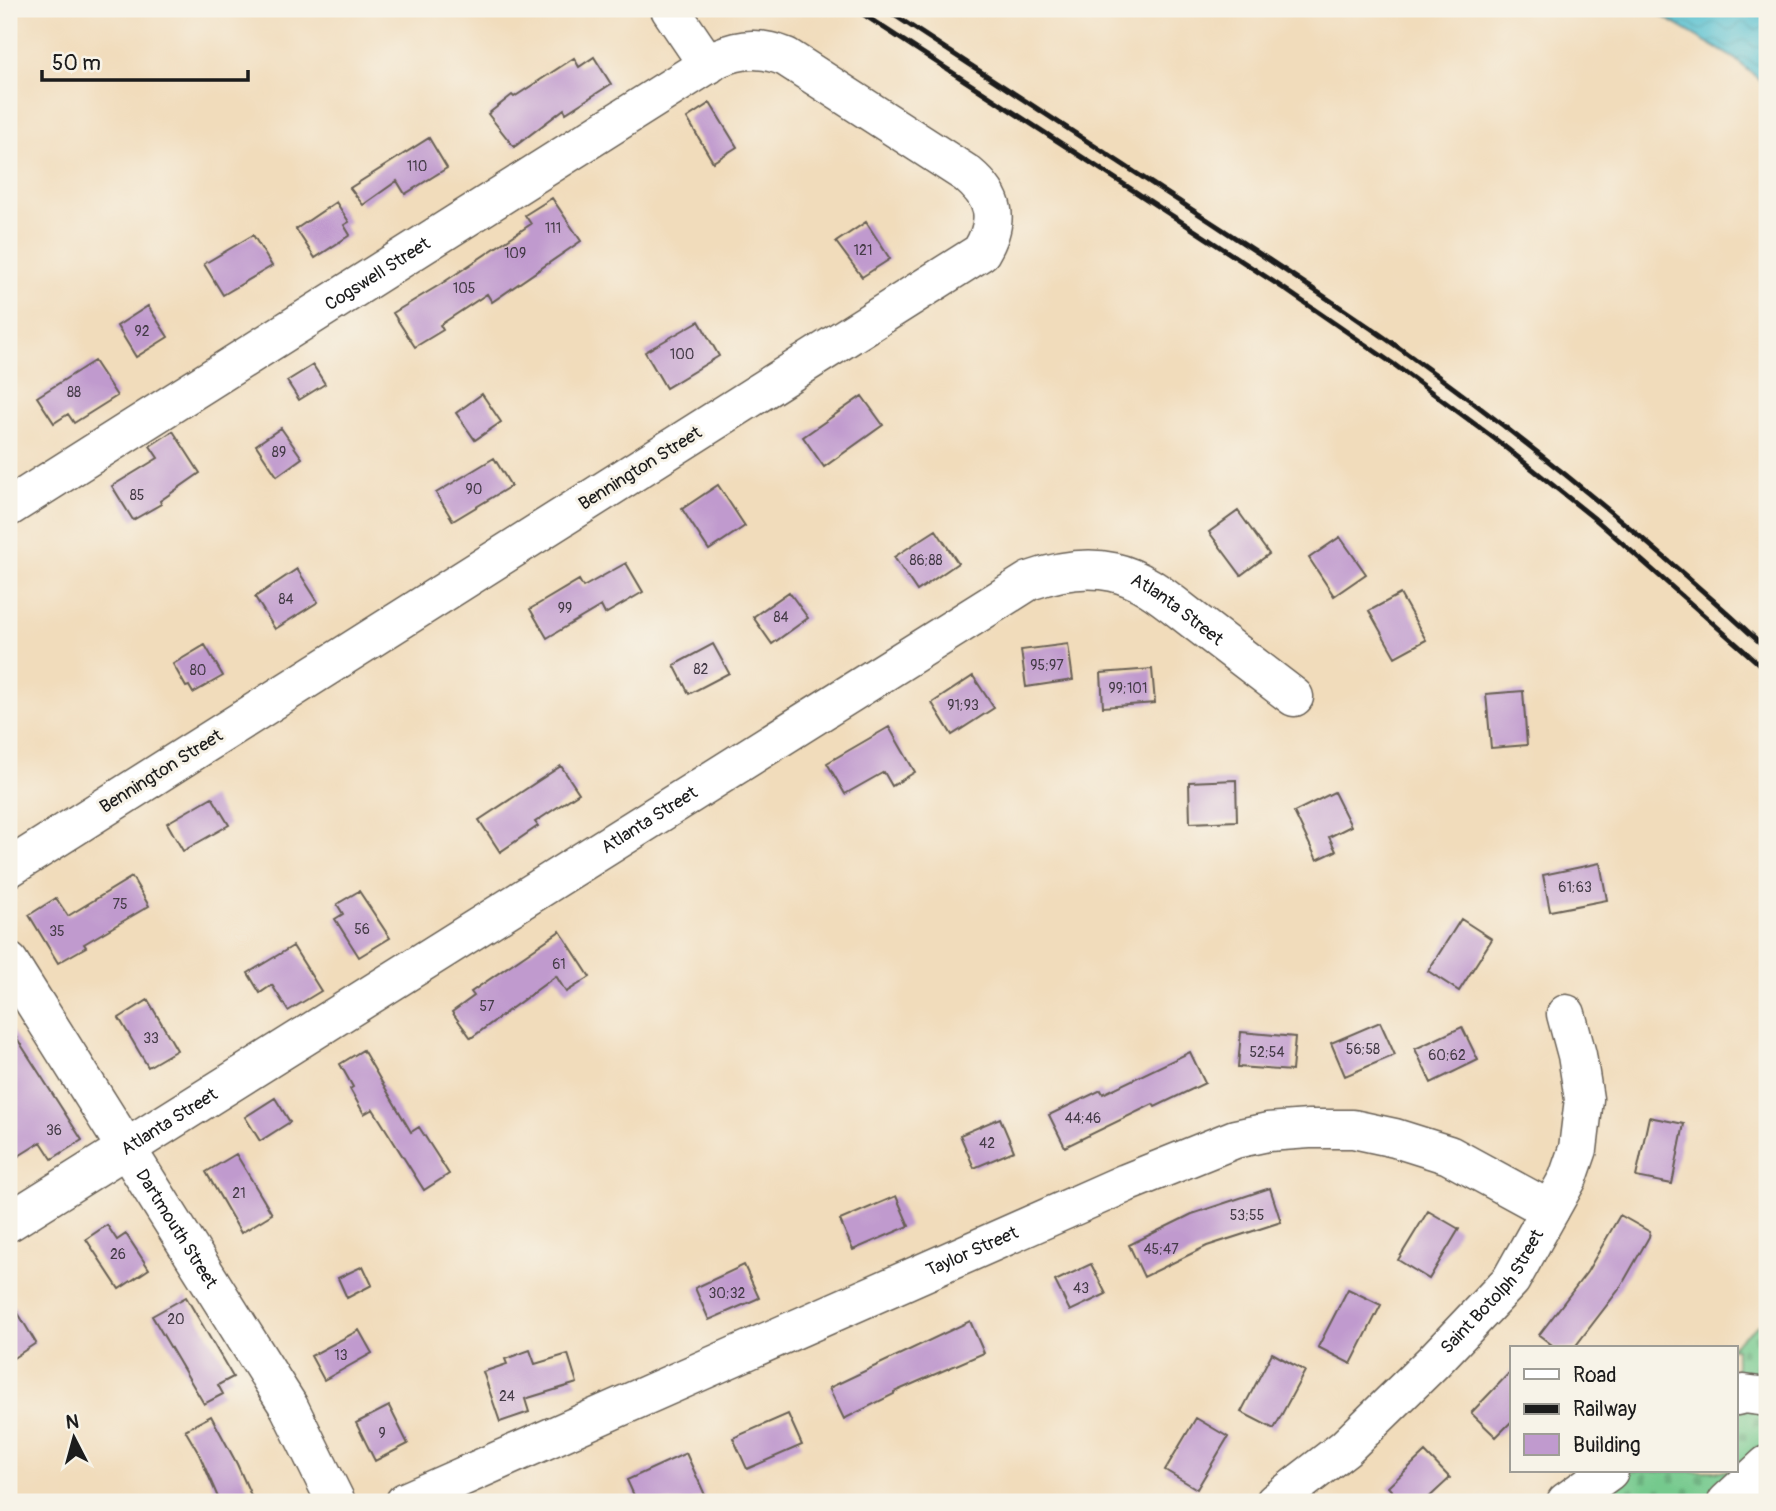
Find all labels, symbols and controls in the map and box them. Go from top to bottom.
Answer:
scale bar [42,38,248,82]
text: 50 m [52,50,101,77]
house number: 110 [407,158,427,175]
house number: 111 [545,220,561,237]
street label: Cogswell Street [321,232,435,316]
house number: 121 [854,242,872,259]
house number: 109 [504,245,526,262]
house number: 105 [453,280,475,297]
house number: 92 [134,323,150,340]
house number: 100 [670,346,694,363]
house number: 88 [67,384,81,401]
street label: Bennington Street [574,421,707,516]
house number: 89 [272,444,286,461]
house number: 90 [466,481,482,498]
house number: 85 [130,487,144,504]
house number: 86;88 [909,552,943,569]
street label: Atlanta Street [1127,568,1228,651]
house number: 84 [278,591,294,608]
house number: 99 [558,600,572,617]
house number: 84 [773,609,789,626]
house number: 95;97 [1030,657,1064,674]
house number: 82 [694,661,709,678]
house number: 80 [190,662,206,679]
house number: 99;101 [1109,680,1147,697]
house number: 91;93 [947,697,979,714]
street label: Bennington Street [95,724,228,819]
street label: Atlanta Street [597,781,702,859]
house number: 61;63 [1558,879,1592,896]
house number: 75 [113,896,128,913]
house number: 56 [354,921,370,938]
house number: 35 [49,923,65,940]
house number: 61 [552,956,566,973]
house number: 57 [480,998,495,1015]
house number: 33 [143,1030,159,1047]
house number: 56;58 [1346,1041,1380,1058]
house number: 52;54 [1249,1044,1285,1061]
house number: 60;62 [1428,1047,1466,1064]
street label: Atlanta Street [117,1083,222,1161]
house number: 44;46 [1065,1110,1101,1127]
house number: 36 [46,1122,62,1139]
house number: 42 [979,1135,995,1152]
street label: Dartmouth Street [130,1165,223,1293]
house number: 21 [232,1185,246,1202]
house number: 53;55 [1230,1207,1264,1224]
street label: Taylor Street [923,1221,1022,1282]
street label: Saint Botolph Street [1436,1225,1549,1359]
house number: 45;47 [1143,1241,1179,1258]
house number: 26 [110,1246,126,1263]
house number: 43 [1073,1280,1089,1297]
house number: 30;32 [709,1285,746,1302]
house number: 20 [167,1311,185,1328]
legend [1510,1346,1738,1472]
house number: 13 [334,1347,348,1364]
text: Road [1573,1362,1617,1389]
house number: 24 [499,1388,515,1405]
text: Railway [1573,1396,1637,1423]
north arrow [38,1402,108,1472]
text: N [65,1409,80,1435]
house number: 9 [378,1425,386,1442]
text: Building [1573,1432,1640,1459]

